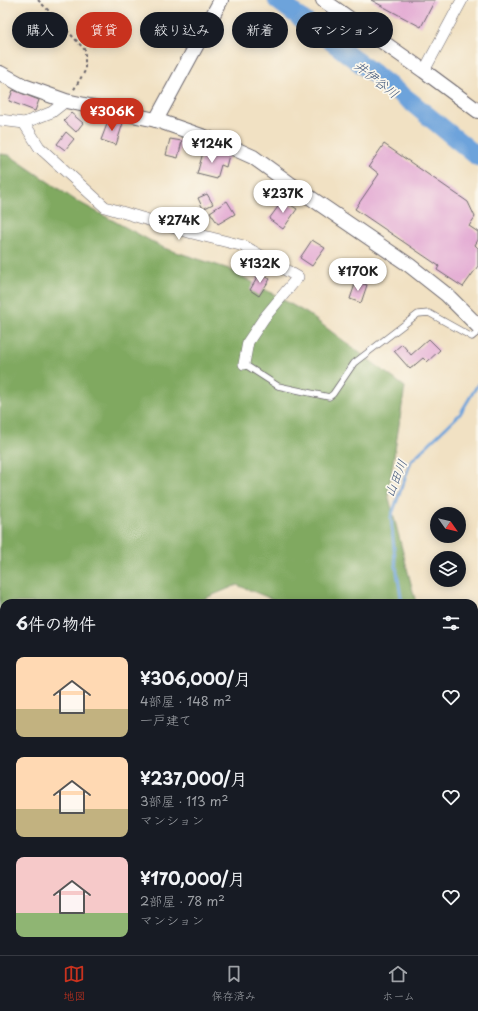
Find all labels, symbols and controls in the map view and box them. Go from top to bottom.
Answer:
chip: 購入 [12,12,68,48]
chip: 賃貸 [76,12,132,48]
chip: 絞り込み [140,12,224,48]
chip: 新着 [232,12,288,48]
chip: マンション [296,12,393,48]
water label: 井伊谷川 [351,56,403,102]
pin: ¥306K [84,98,140,132]
text: ¥306K [89,101,135,120]
pin: ¥124K [184,130,240,164]
text: ¥124K [191,133,233,152]
pin: ¥237K [255,180,311,214]
text: ¥237K [262,183,304,202]
pin: ¥274K [151,207,207,241]
text: ¥274K [158,210,200,229]
pin: ¥132K [232,250,288,284]
text: ¥132K [240,253,280,272]
pin: ¥170K [330,258,386,292]
text: ¥170K [338,261,378,280]
water label: 山田川 [379,456,411,500]
north arrow [430,507,466,543]
map controls [430,507,466,587]
button: layers [430,551,466,587]
text: 6件の物件 [16,610,96,636]
icon: filters [440,612,462,634]
text: ¥306,000/月 [140,665,251,691]
icon: home [48,673,96,721]
icon: heart [440,686,462,708]
text: 4部屋 · 148 m² [140,691,231,710]
text: 一戸建て [140,710,192,729]
text: ¥237,000/月 [140,765,247,791]
icon: home [48,773,96,821]
icon: heart [440,786,462,808]
text: 3部屋 · 113 m² [140,791,228,810]
text: マンション [140,810,204,829]
text: ¥170,000/月 [140,865,245,891]
icon: home [48,873,96,921]
icon: heart [440,886,462,908]
text: 2部屋 · 78 m² [140,891,225,910]
text: マンション [140,910,204,929]
tab: 地図 [63,963,85,1004]
tab: 保存済み [212,963,256,1004]
tab: ホーム [382,963,415,1004]

